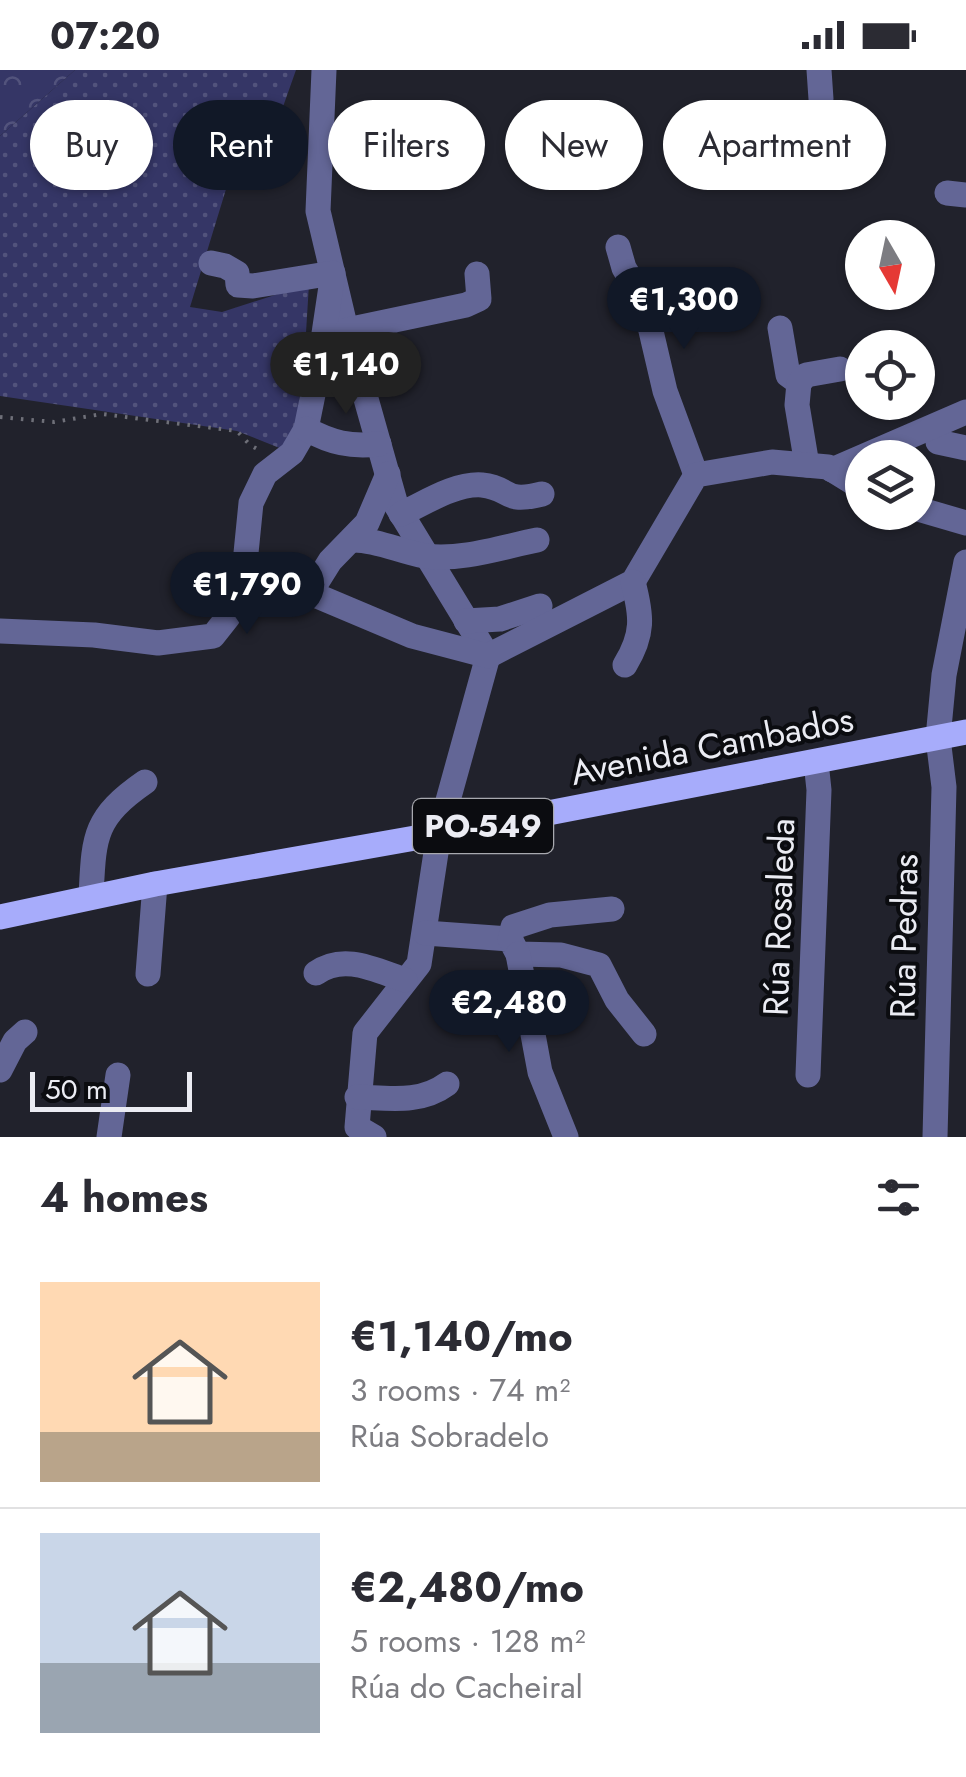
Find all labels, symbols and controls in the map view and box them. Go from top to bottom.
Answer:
text: 07:20 [50,8,160,63]
chip: Buy [30,100,153,190]
chip: Rent [173,100,308,190]
chip: Filters [328,100,485,190]
chip: New [505,100,643,190]
chip: Apartment [663,100,886,190]
north arrow [845,220,935,310]
map controls [845,220,935,530]
pin: €1,300 [603,267,765,352]
text: €1,300 [629,276,739,322]
button: locate [845,330,935,420]
pin: €1,140 [265,332,427,417]
text: €1,140 [292,341,400,387]
button: layers [845,440,935,530]
pin: €1,790 [166,552,328,637]
text: €1,790 [192,561,302,607]
street label: Avenida Cambados [566,694,858,798]
road number: PO-549 [413,799,553,853]
street label: Rúa Rosaleda [751,817,807,1017]
street label: Rúa Pedras [878,853,930,1019]
pin: €2,480 [428,970,590,1055]
text: €2,480 [451,979,567,1025]
scale bar [30,1067,192,1112]
text: 50 m [45,1069,108,1110]
text: 4 homes [40,1167,208,1228]
icon: filters [871,1170,926,1225]
text: €1,140/mo [350,1306,573,1367]
icon: home [120,1322,240,1442]
text: 3 rooms · 74 m² [350,1367,570,1413]
text: Rúa Sobradelo [350,1413,549,1459]
text: €2,480/mo [350,1557,584,1618]
icon: home [120,1573,240,1693]
text: 5 rooms · 128 m² [350,1618,585,1664]
text: Rúa do Cacheiral [350,1664,583,1710]

